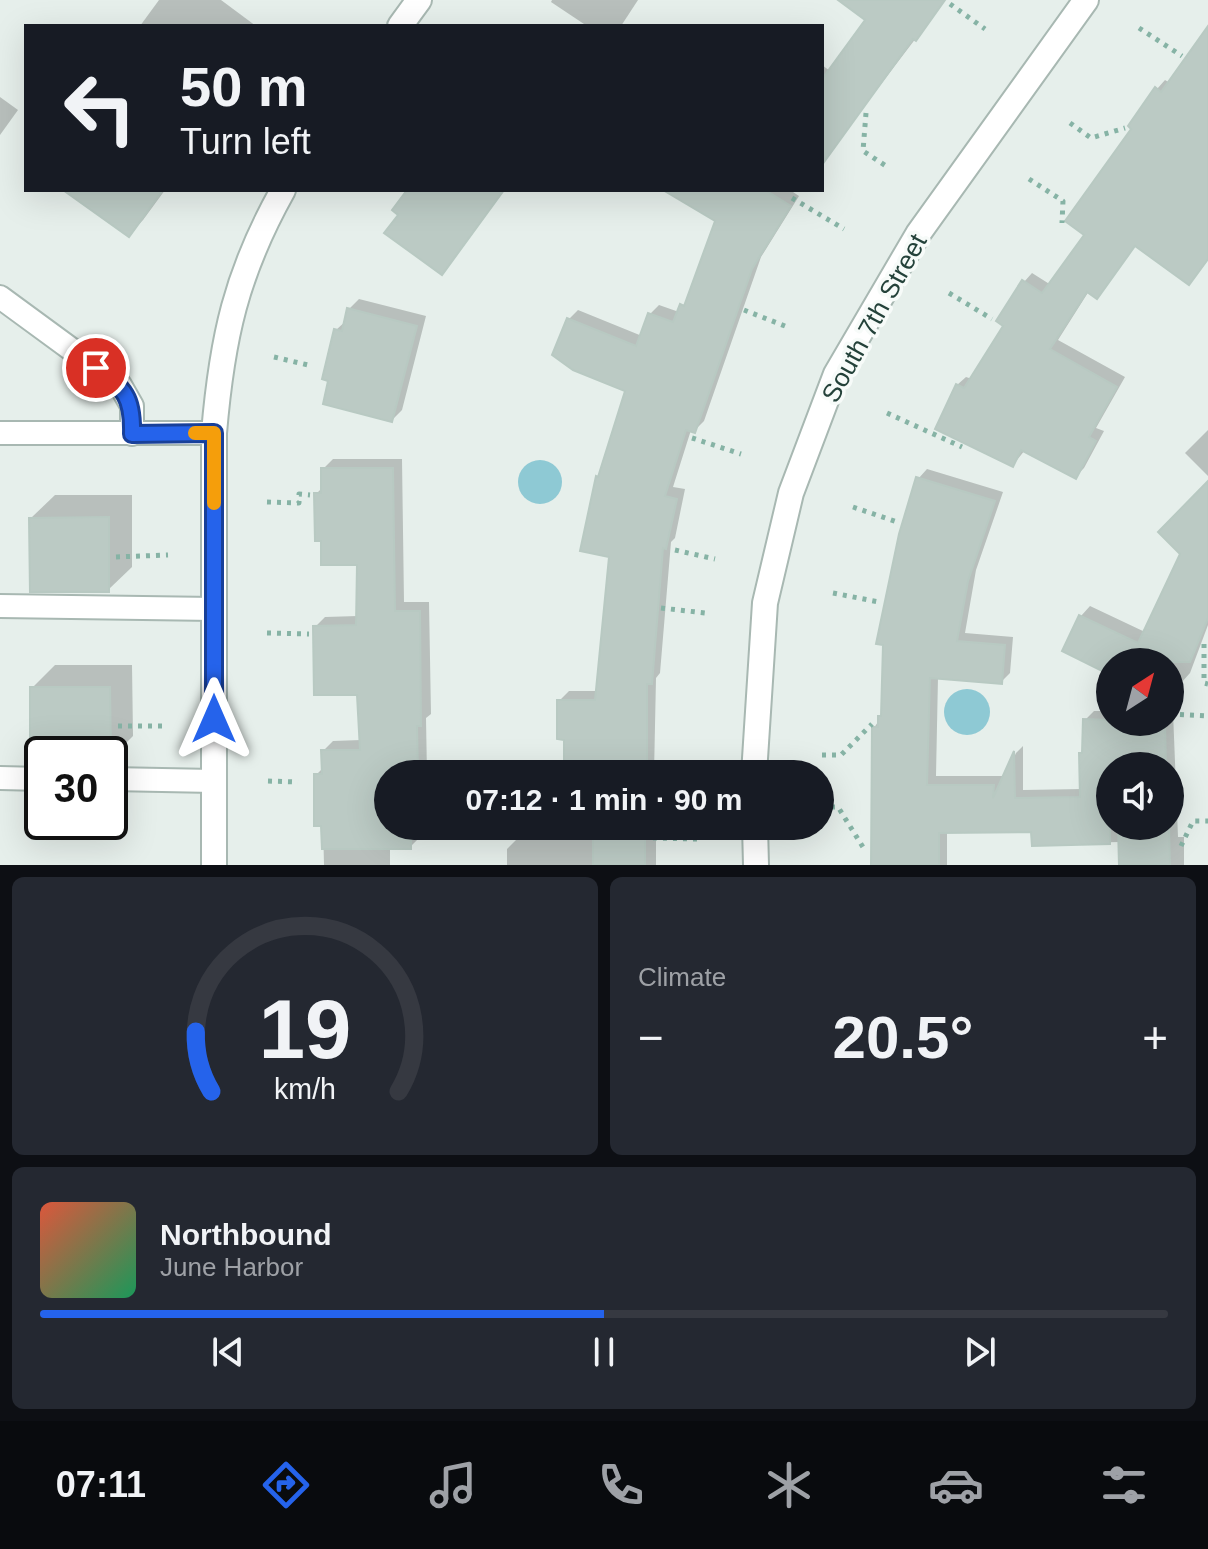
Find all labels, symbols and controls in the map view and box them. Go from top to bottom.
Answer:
text: 50 m [180,55,308,118]
icon: left [48,56,152,160]
text: Turn left [180,121,311,162]
street label: South 7th Street [815,228,933,407]
pin [62,334,130,402]
icon: arrive [74,346,118,390]
north arrow [1096,648,1184,736]
map controls [1096,648,1184,840]
position arrow [172,677,256,761]
speed limit sign: 30 [24,736,128,840]
button: sound [1096,752,1184,840]
text: 07:12 · 1 min · 90 m [466,783,742,816]
text: Climate [638,962,726,992]
text: 19 [259,983,351,1076]
text: 20.5° [833,1004,973,1071]
text: − [638,1013,664,1062]
text: + [1142,1013,1168,1062]
text: km/h [274,1073,336,1105]
text: Northbound [160,1218,332,1251]
text: June Harbor [160,1252,303,1282]
icon: previous [206,1330,250,1374]
icon: pause [582,1330,626,1374]
icon: next [958,1330,1002,1374]
icon: directions [258,1457,314,1513]
icon: music [425,1457,481,1513]
icon: phone [593,1457,649,1513]
icon: climate [761,1457,817,1513]
icon: car [928,1457,984,1513]
icon: filters [1096,1457,1152,1513]
text: 07:11 [56,1464,146,1505]

